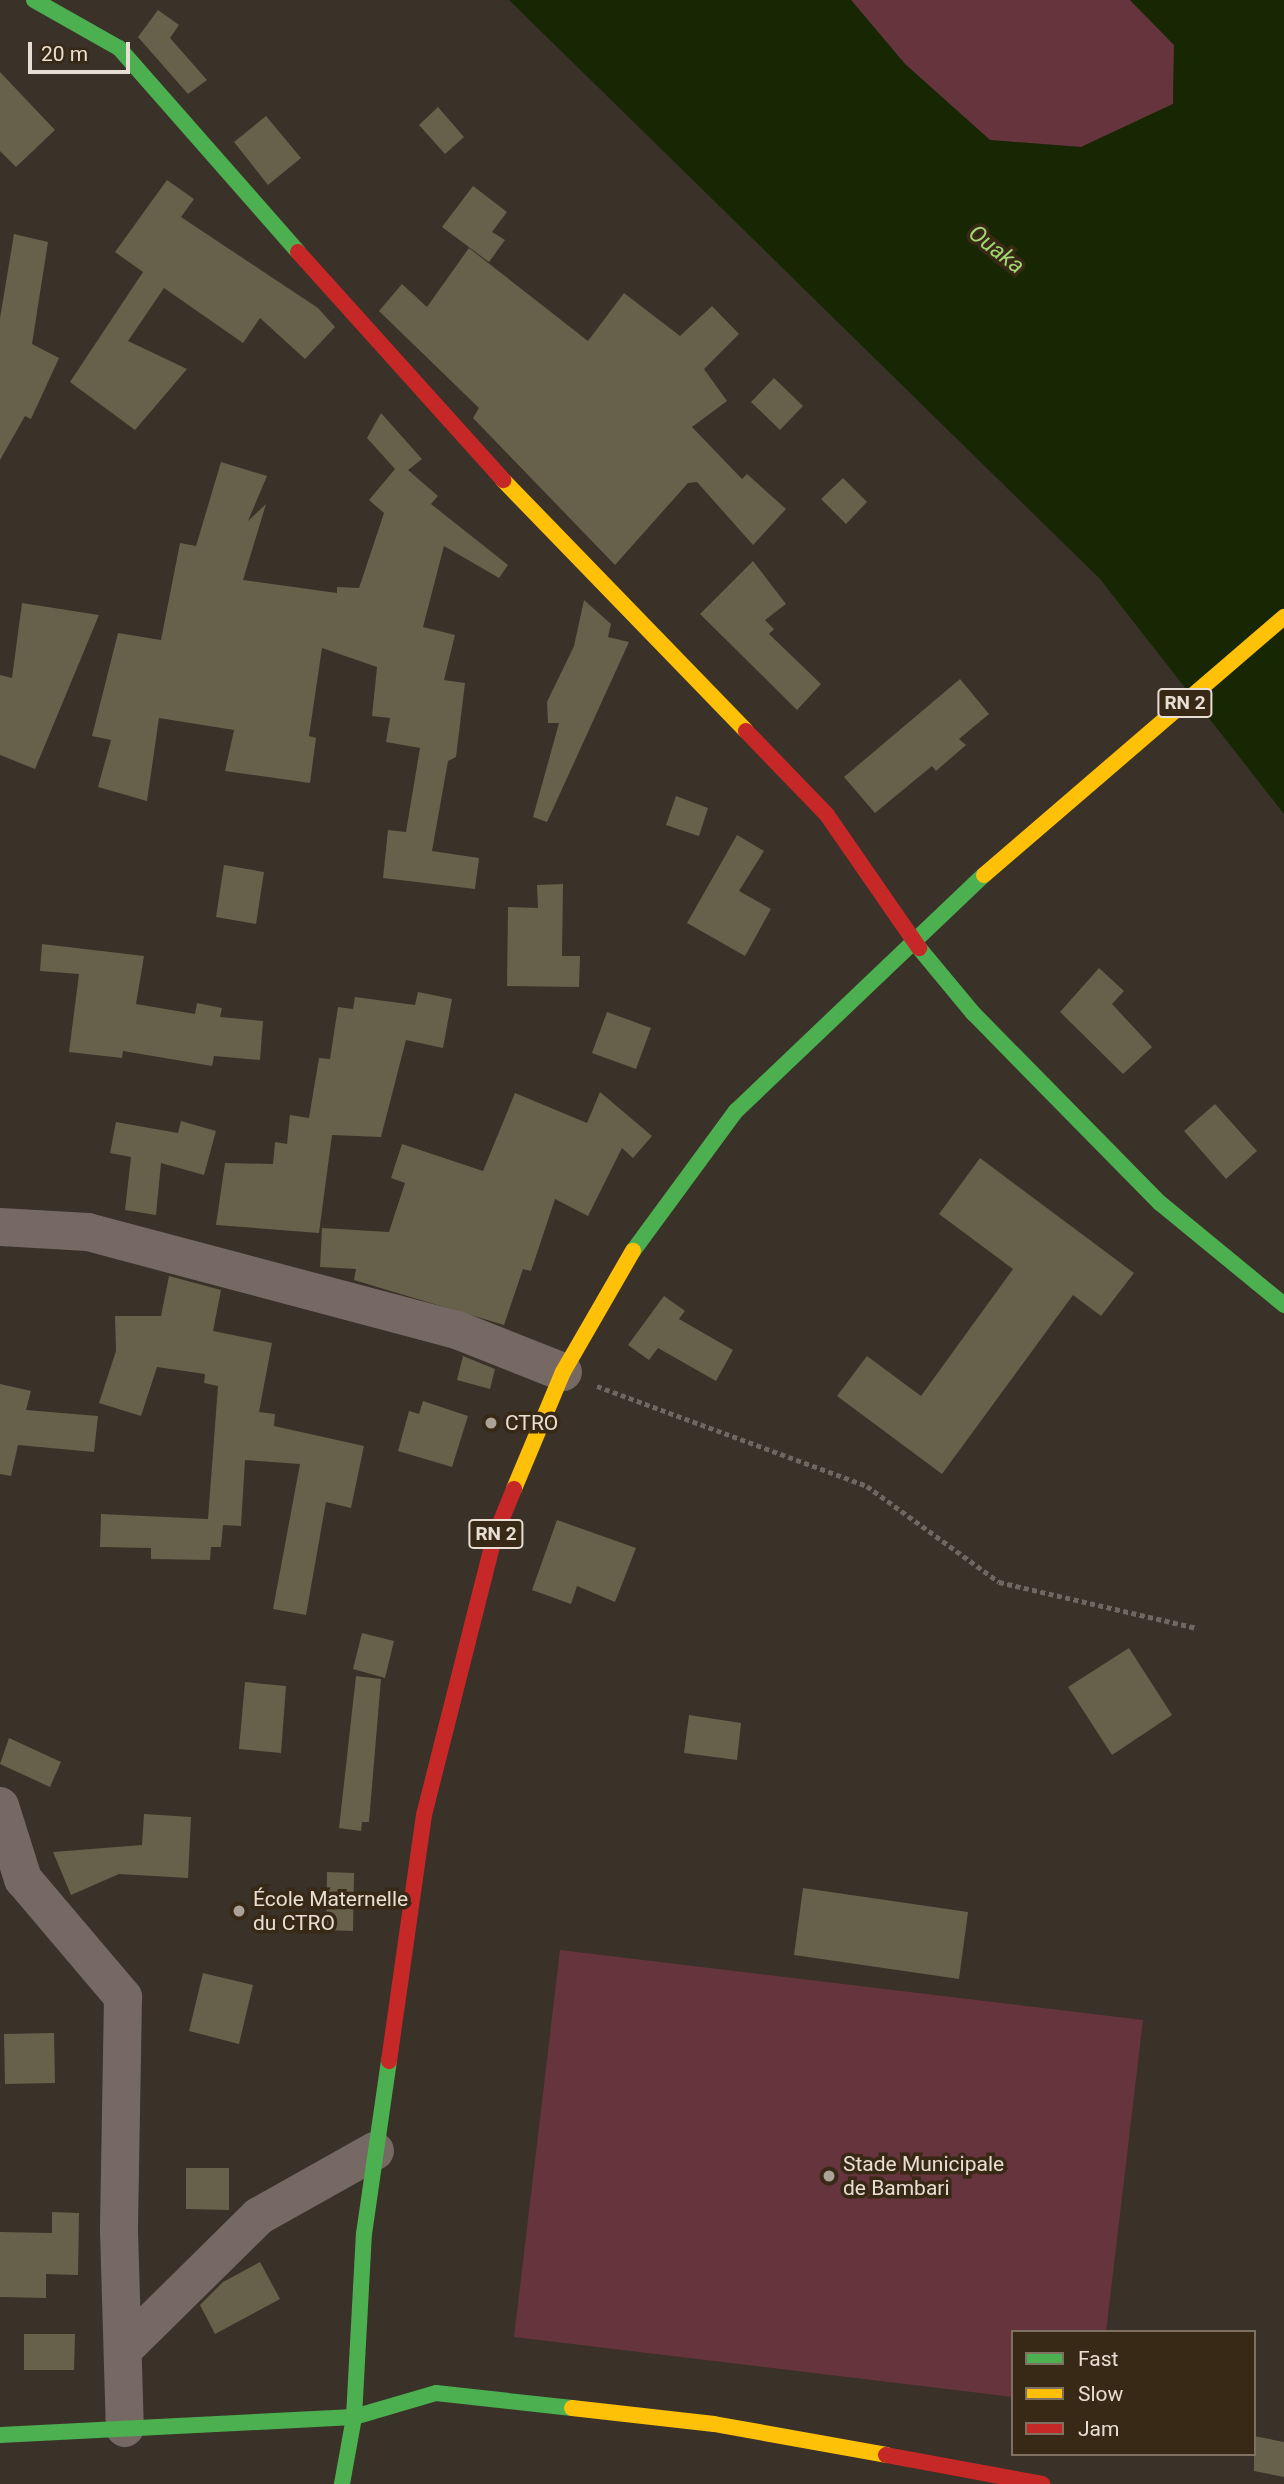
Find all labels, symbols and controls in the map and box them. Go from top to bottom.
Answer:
scale bar [32,28,133,72]
text: 20 m [41,42,88,66]
water label: Ouaka [963,220,1029,280]
road number: RN 2 [1157,688,1213,718]
place label: CTRO [505,1410,558,1436]
marker: CTRO [483,1415,499,1431]
road number: RN 2 [468,1518,524,1550]
place label: École Maternelle du CTRO [253,1886,408,1936]
marker: École Maternelle du CTRO [231,1903,247,1919]
place label: Stade Municipale de Bambari [843,2151,1004,2201]
marker: Stade Municipale de Bambari [821,2168,837,2184]
legend [1011,2330,1256,2456]
text: Fast [1078,2347,1118,2371]
text: Slow [1078,2382,1123,2406]
text: Jam [1078,2417,1119,2441]

